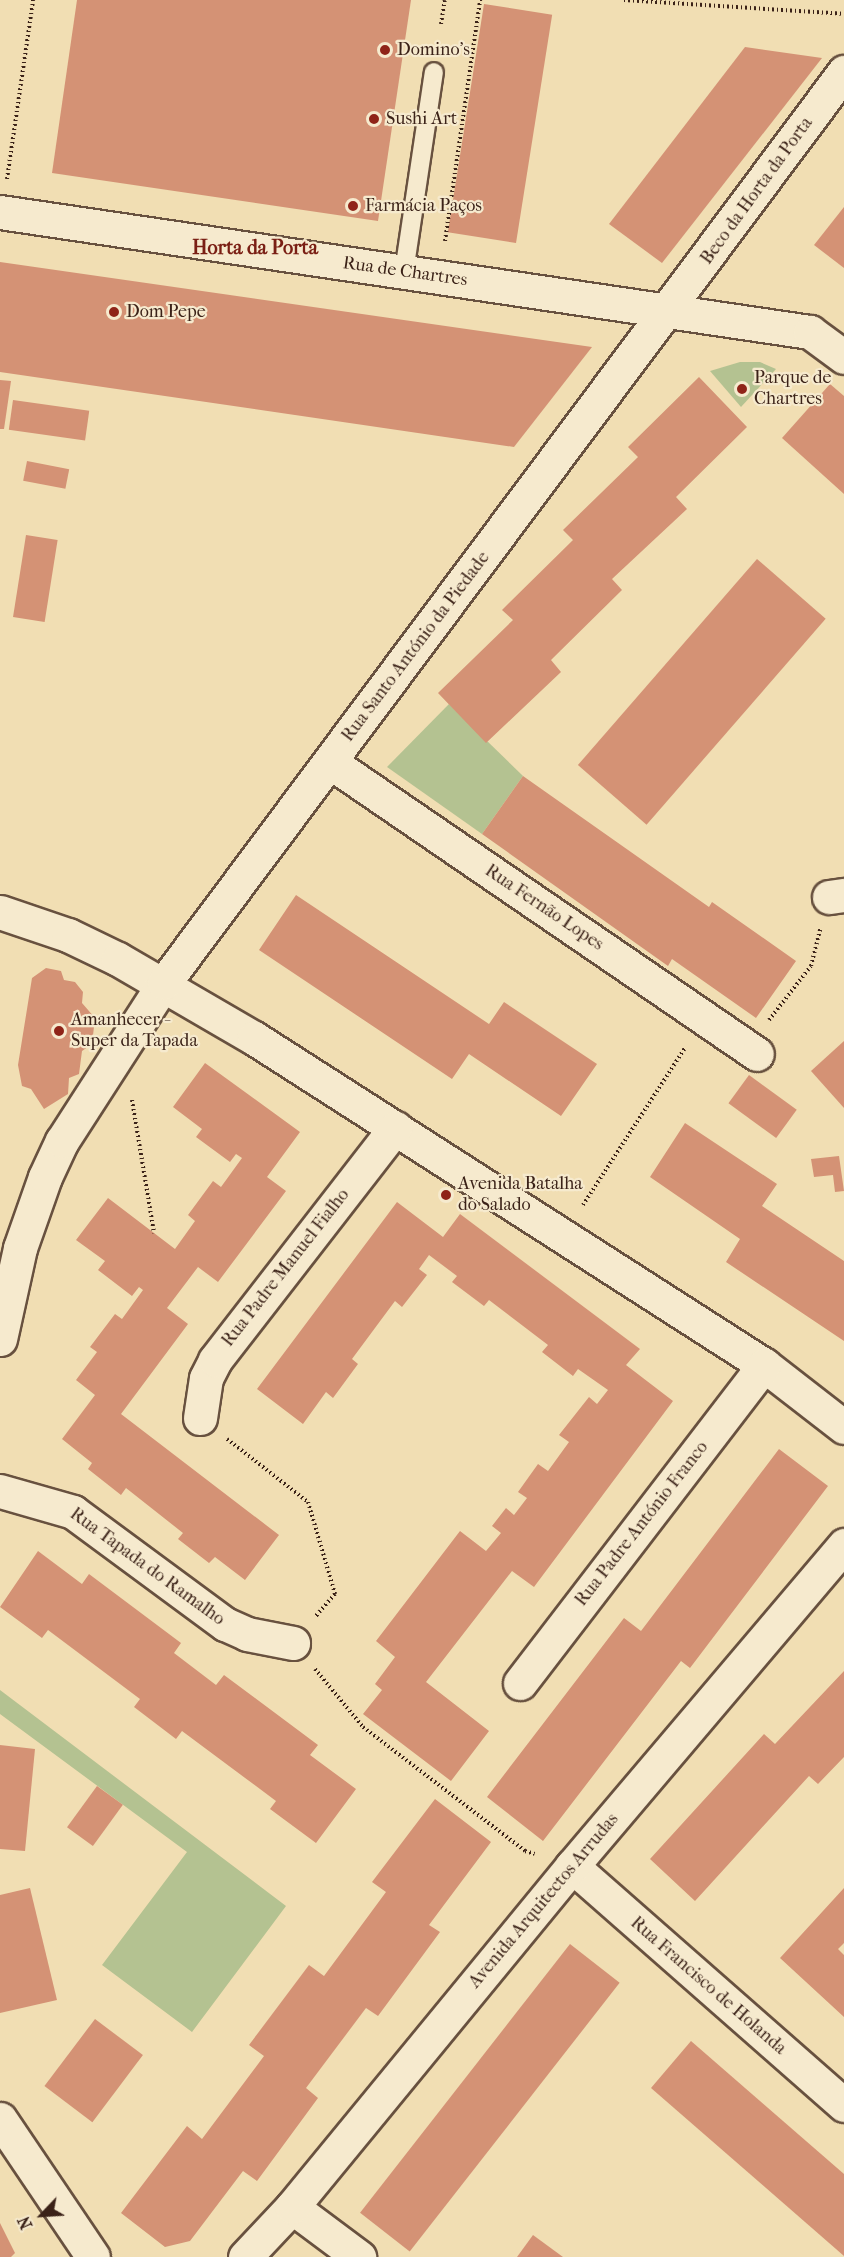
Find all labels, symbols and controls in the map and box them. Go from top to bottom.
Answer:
place label: Domino's [397,39,470,61]
marker: Domino's [378,43,392,57]
place label: Sushi Art [386,108,457,130]
marker: Sushi Art [367,112,381,126]
street label: Beco da Horta da Porta [696,113,818,269]
place label: Farmácia Paços [365,195,482,217]
marker: Farmácia Paços [346,199,360,213]
district label: Horta da Porta [192,235,318,259]
street label: Rua de Chartres [341,253,469,291]
place label: Dom Pepe [126,301,206,323]
marker: Dom Pepe [107,305,121,319]
place label: Parque de Chartres [754,368,832,410]
marker: Parque de Chartres [735,382,749,396]
street label: Rua Santo António da Piedade [337,548,495,746]
street label: Rua Fernão Lopes [481,860,607,956]
place label: Amanhecer - Super da Tapada [71,1010,198,1052]
marker: Amanhecer - Super da Tapada [52,1024,66,1038]
place label: Avenida Batalha do Salado [458,1174,583,1216]
street label: Rua Padre Manuel Fialho [218,1185,354,1351]
marker: Avenida Batalha do Salado [439,1188,453,1202]
street label: Rua Padre António Franco [571,1437,713,1611]
street label: Rua Tapada do Ramalho [65,1504,229,1630]
street label: Avenida Arquitectos Arrudas [464,1809,624,1993]
street label: Rua Francisco de Holanda [626,1912,790,2060]
north arrow [12,2185,72,2245]
text: N [14,2213,36,2232]

